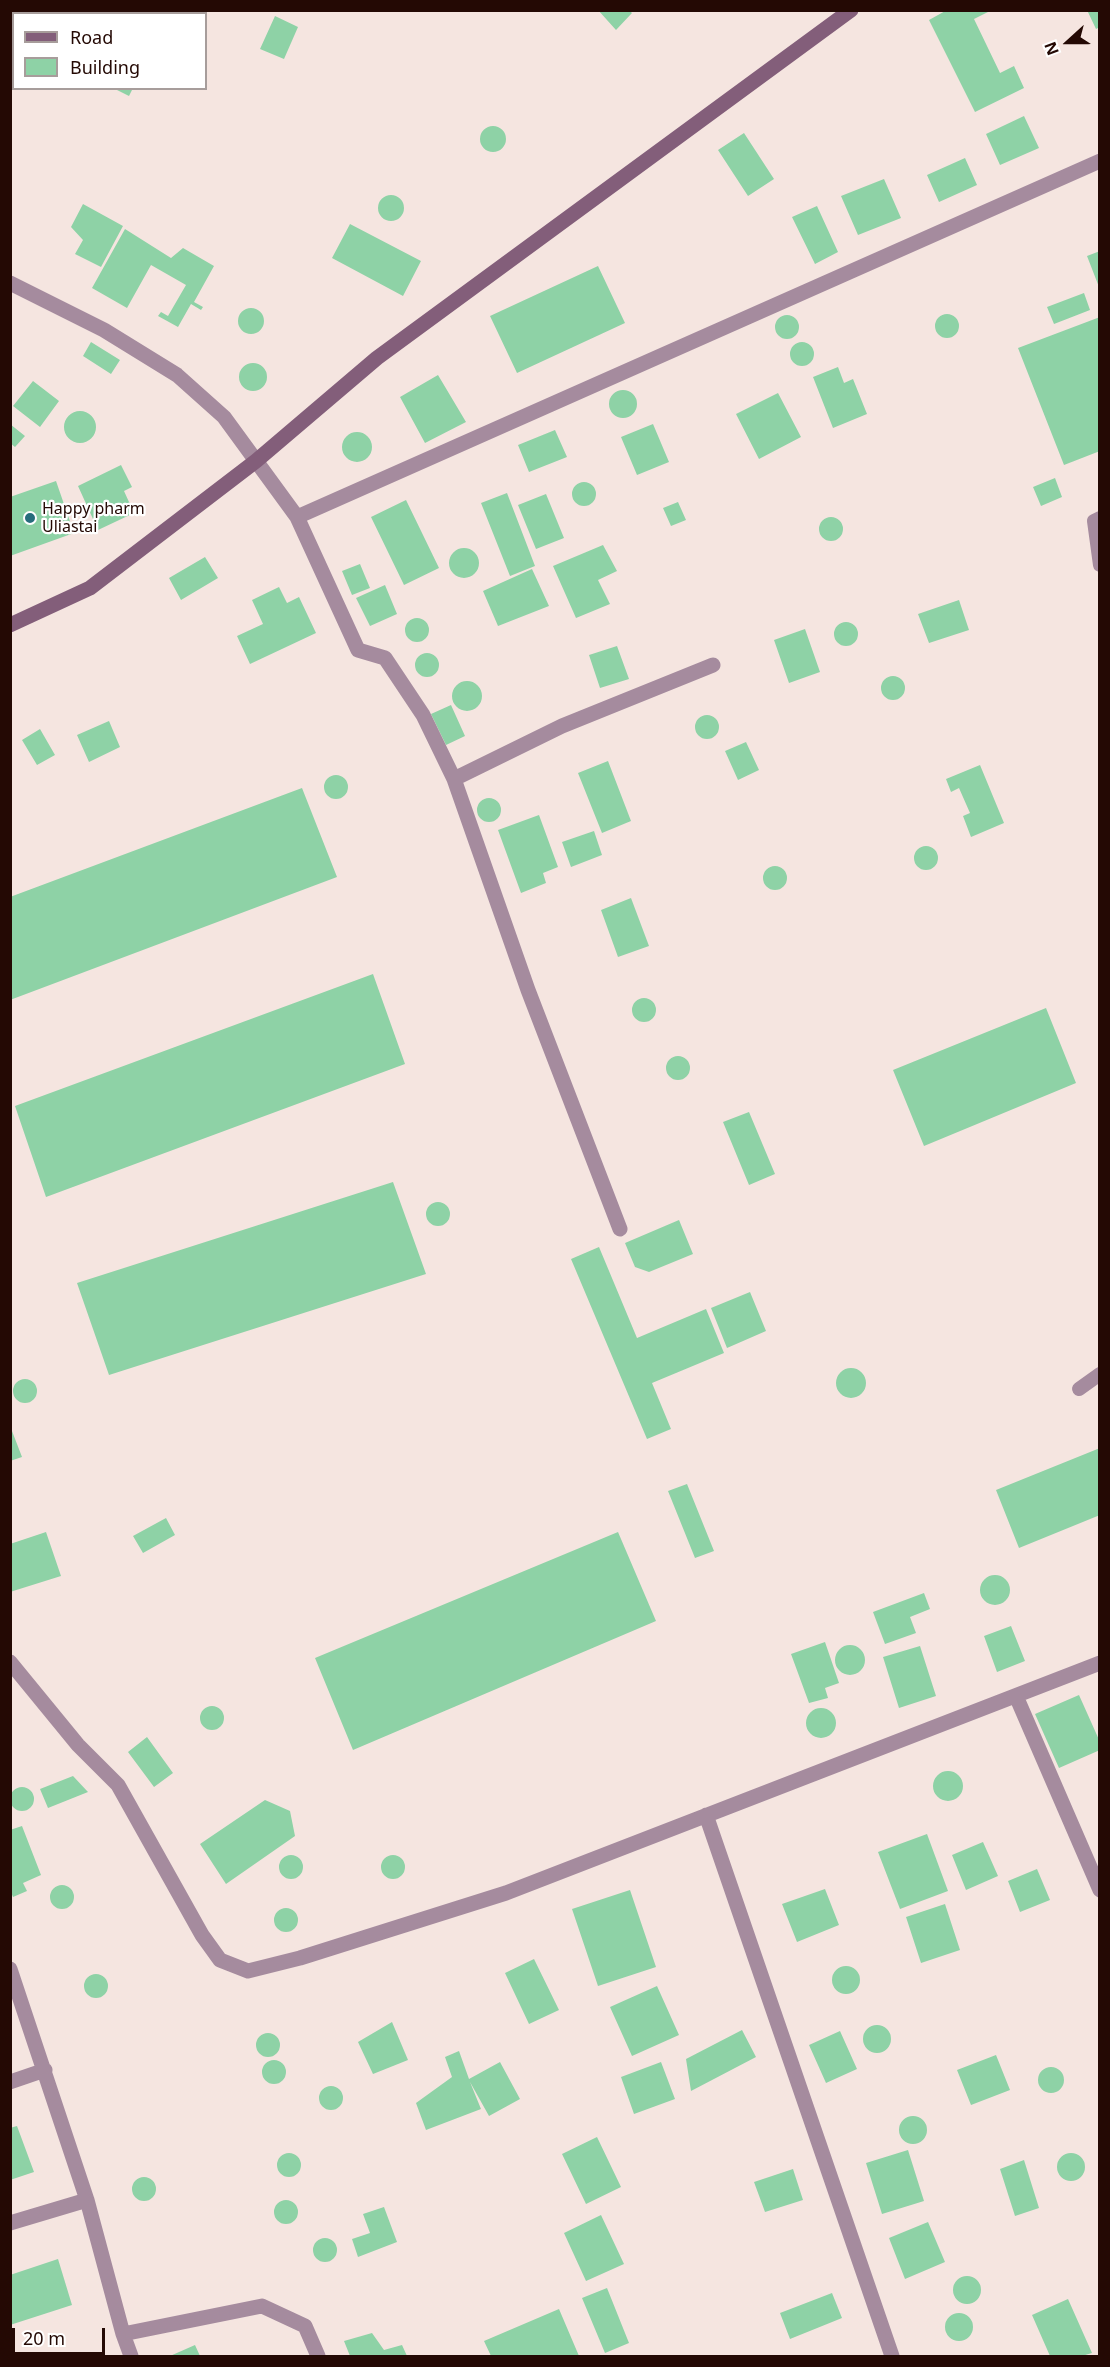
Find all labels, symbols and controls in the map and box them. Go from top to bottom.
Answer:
legend [12,12,207,90]
north arrow [1038,12,1098,72]
text: Road [70,25,113,49]
text: N [1039,38,1064,58]
text: Building [70,55,140,79]
place label: Happy pharm Uliastai [42,499,145,537]
marker: Happy pharm Uliastai [23,511,37,525]
scale bar [15,2316,108,2354]
text: 20 m [23,2326,65,2350]

